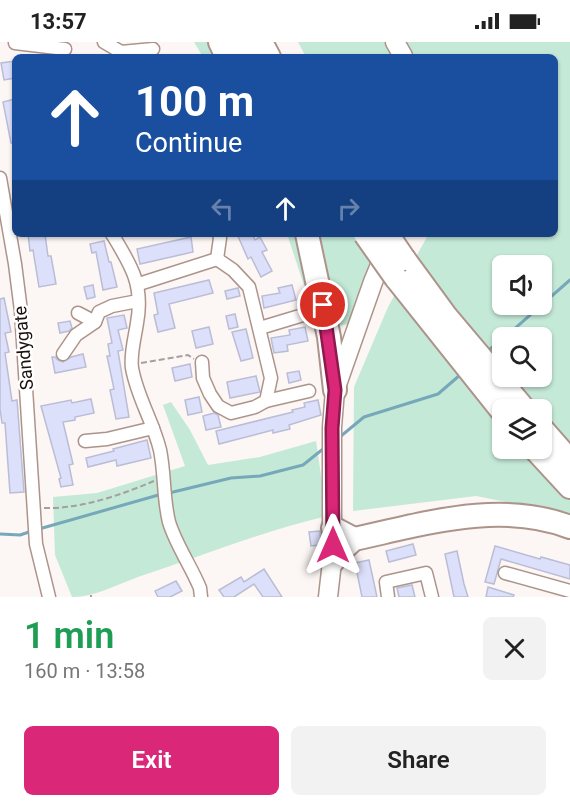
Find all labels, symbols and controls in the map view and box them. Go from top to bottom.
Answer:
text: 13:57 [30,9,87,34]
text: 100 m [135,77,254,126]
icon: ahead [36,78,114,156]
text: Continue [135,127,242,159]
icon: left [206,192,239,225]
icon: ahead [269,192,302,225]
icon: right [332,192,365,225]
map controls [492,255,552,459]
button: sound [492,255,552,315]
pin [297,279,348,330]
icon: arrive [306,288,339,321]
street label: Sandygate [9,305,37,391]
button: search [492,327,552,387]
button: layers [492,399,552,459]
position arrow [301,513,365,577]
text: 1 min [24,615,114,657]
button: close [483,617,546,680]
text: 160 m · 13:58 [24,659,145,683]
button: Exit [24,726,279,795]
button: Share [291,726,546,795]

